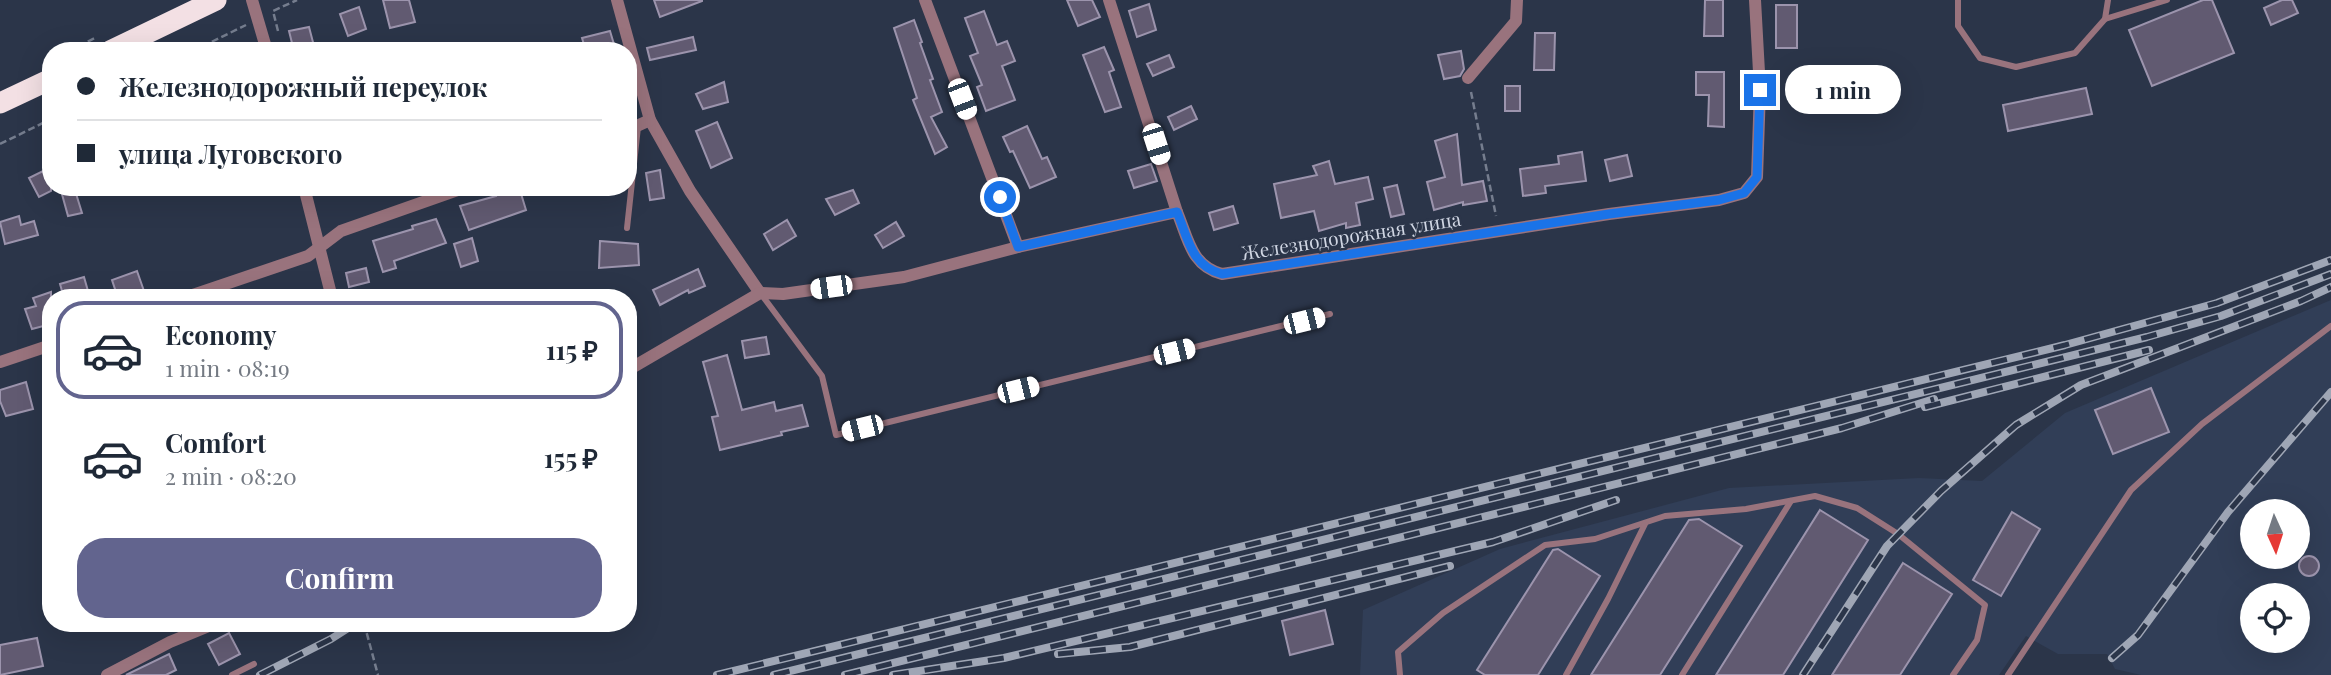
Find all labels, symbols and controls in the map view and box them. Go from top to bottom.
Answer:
callout: 1 min [1784,66,1900,114]
text: Железнодорожный переулок [119,69,487,104]
route end [1744,74,1776,106]
text: 1 min [1815,74,1871,105]
car [945,76,980,122]
car [1140,121,1173,167]
text: улица Луговского [119,136,342,171]
route start [984,181,1016,213]
street label: Железнодорожная улица [1239,205,1463,265]
car [809,274,854,300]
car [1282,306,1327,336]
text: Economy [165,317,276,352]
icon: car [81,319,144,382]
text: 115 ₽ [546,332,598,367]
car [1152,337,1197,367]
text: 1 min · 08:19 [165,352,290,383]
car [996,375,1041,405]
car [840,413,885,443]
text: Comfort [165,425,266,460]
icon: car [81,427,144,490]
text: 155 ₽ [544,440,598,475]
text: 2 min · 08:20 [165,460,297,491]
north arrow [2240,499,2310,569]
map controls [2240,499,2310,653]
button: Confirm [77,538,602,618]
button: locate [2240,583,2310,653]

